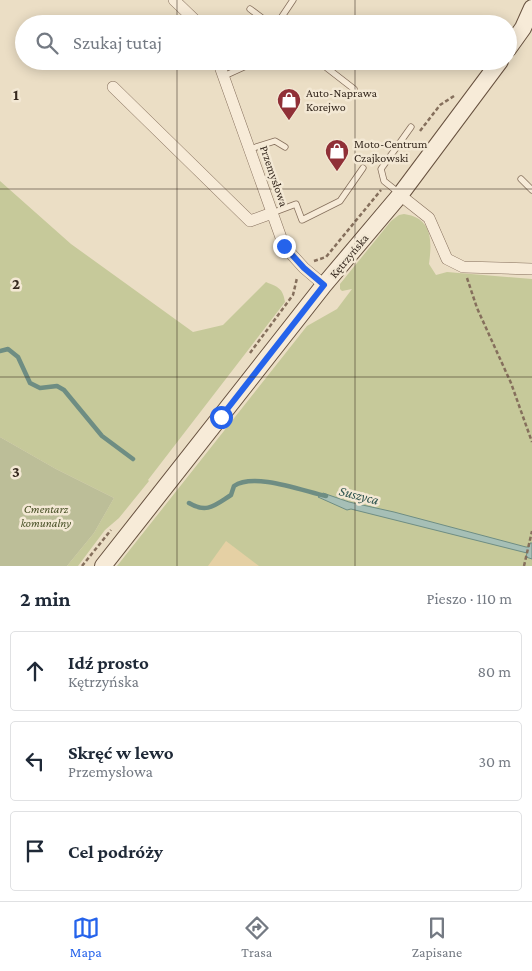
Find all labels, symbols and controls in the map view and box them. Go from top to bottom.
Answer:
search box [15,15,517,70]
icon: search [33,29,61,57]
text: Szukaj tutaj [73,32,162,53]
text: 1 [13,86,19,103]
place label: Auto-Naprawa Korejwo [306,86,377,114]
shop icon: Auto-Naprawa Korejwo [276,87,302,121]
place label: Moto-Centrum Czajkowski [354,137,428,165]
shop icon: Moto-Centrum Czajkowski [324,138,350,172]
street label: Przemysłowa [257,144,291,209]
street label: Kętrzyńska [327,231,372,281]
route end [273,235,296,258]
text: 2 [12,275,20,292]
route start [210,406,233,429]
text: 3 [12,463,20,480]
water label: Suszyca [337,482,381,508]
park label: Cmentarz komunalny [21,502,71,530]
text: 2 min [20,587,71,611]
text: Pieszo · 110 m [426,590,512,607]
text: Idź prosto [68,652,149,673]
icon: ahead [21,657,49,685]
text: 80 m [477,663,511,680]
text: Kętrzyńska [68,673,139,690]
text: Skręć w lewo [68,742,174,763]
icon: left [21,747,49,775]
text: 30 m [479,753,511,770]
text: Przemysłowa [68,763,153,780]
icon: arrive [21,837,49,865]
text: Cel podróży [68,841,163,862]
tab: Mapa [70,914,102,960]
tab: Trasa [241,914,272,960]
tab: Zapisane [412,914,462,960]

